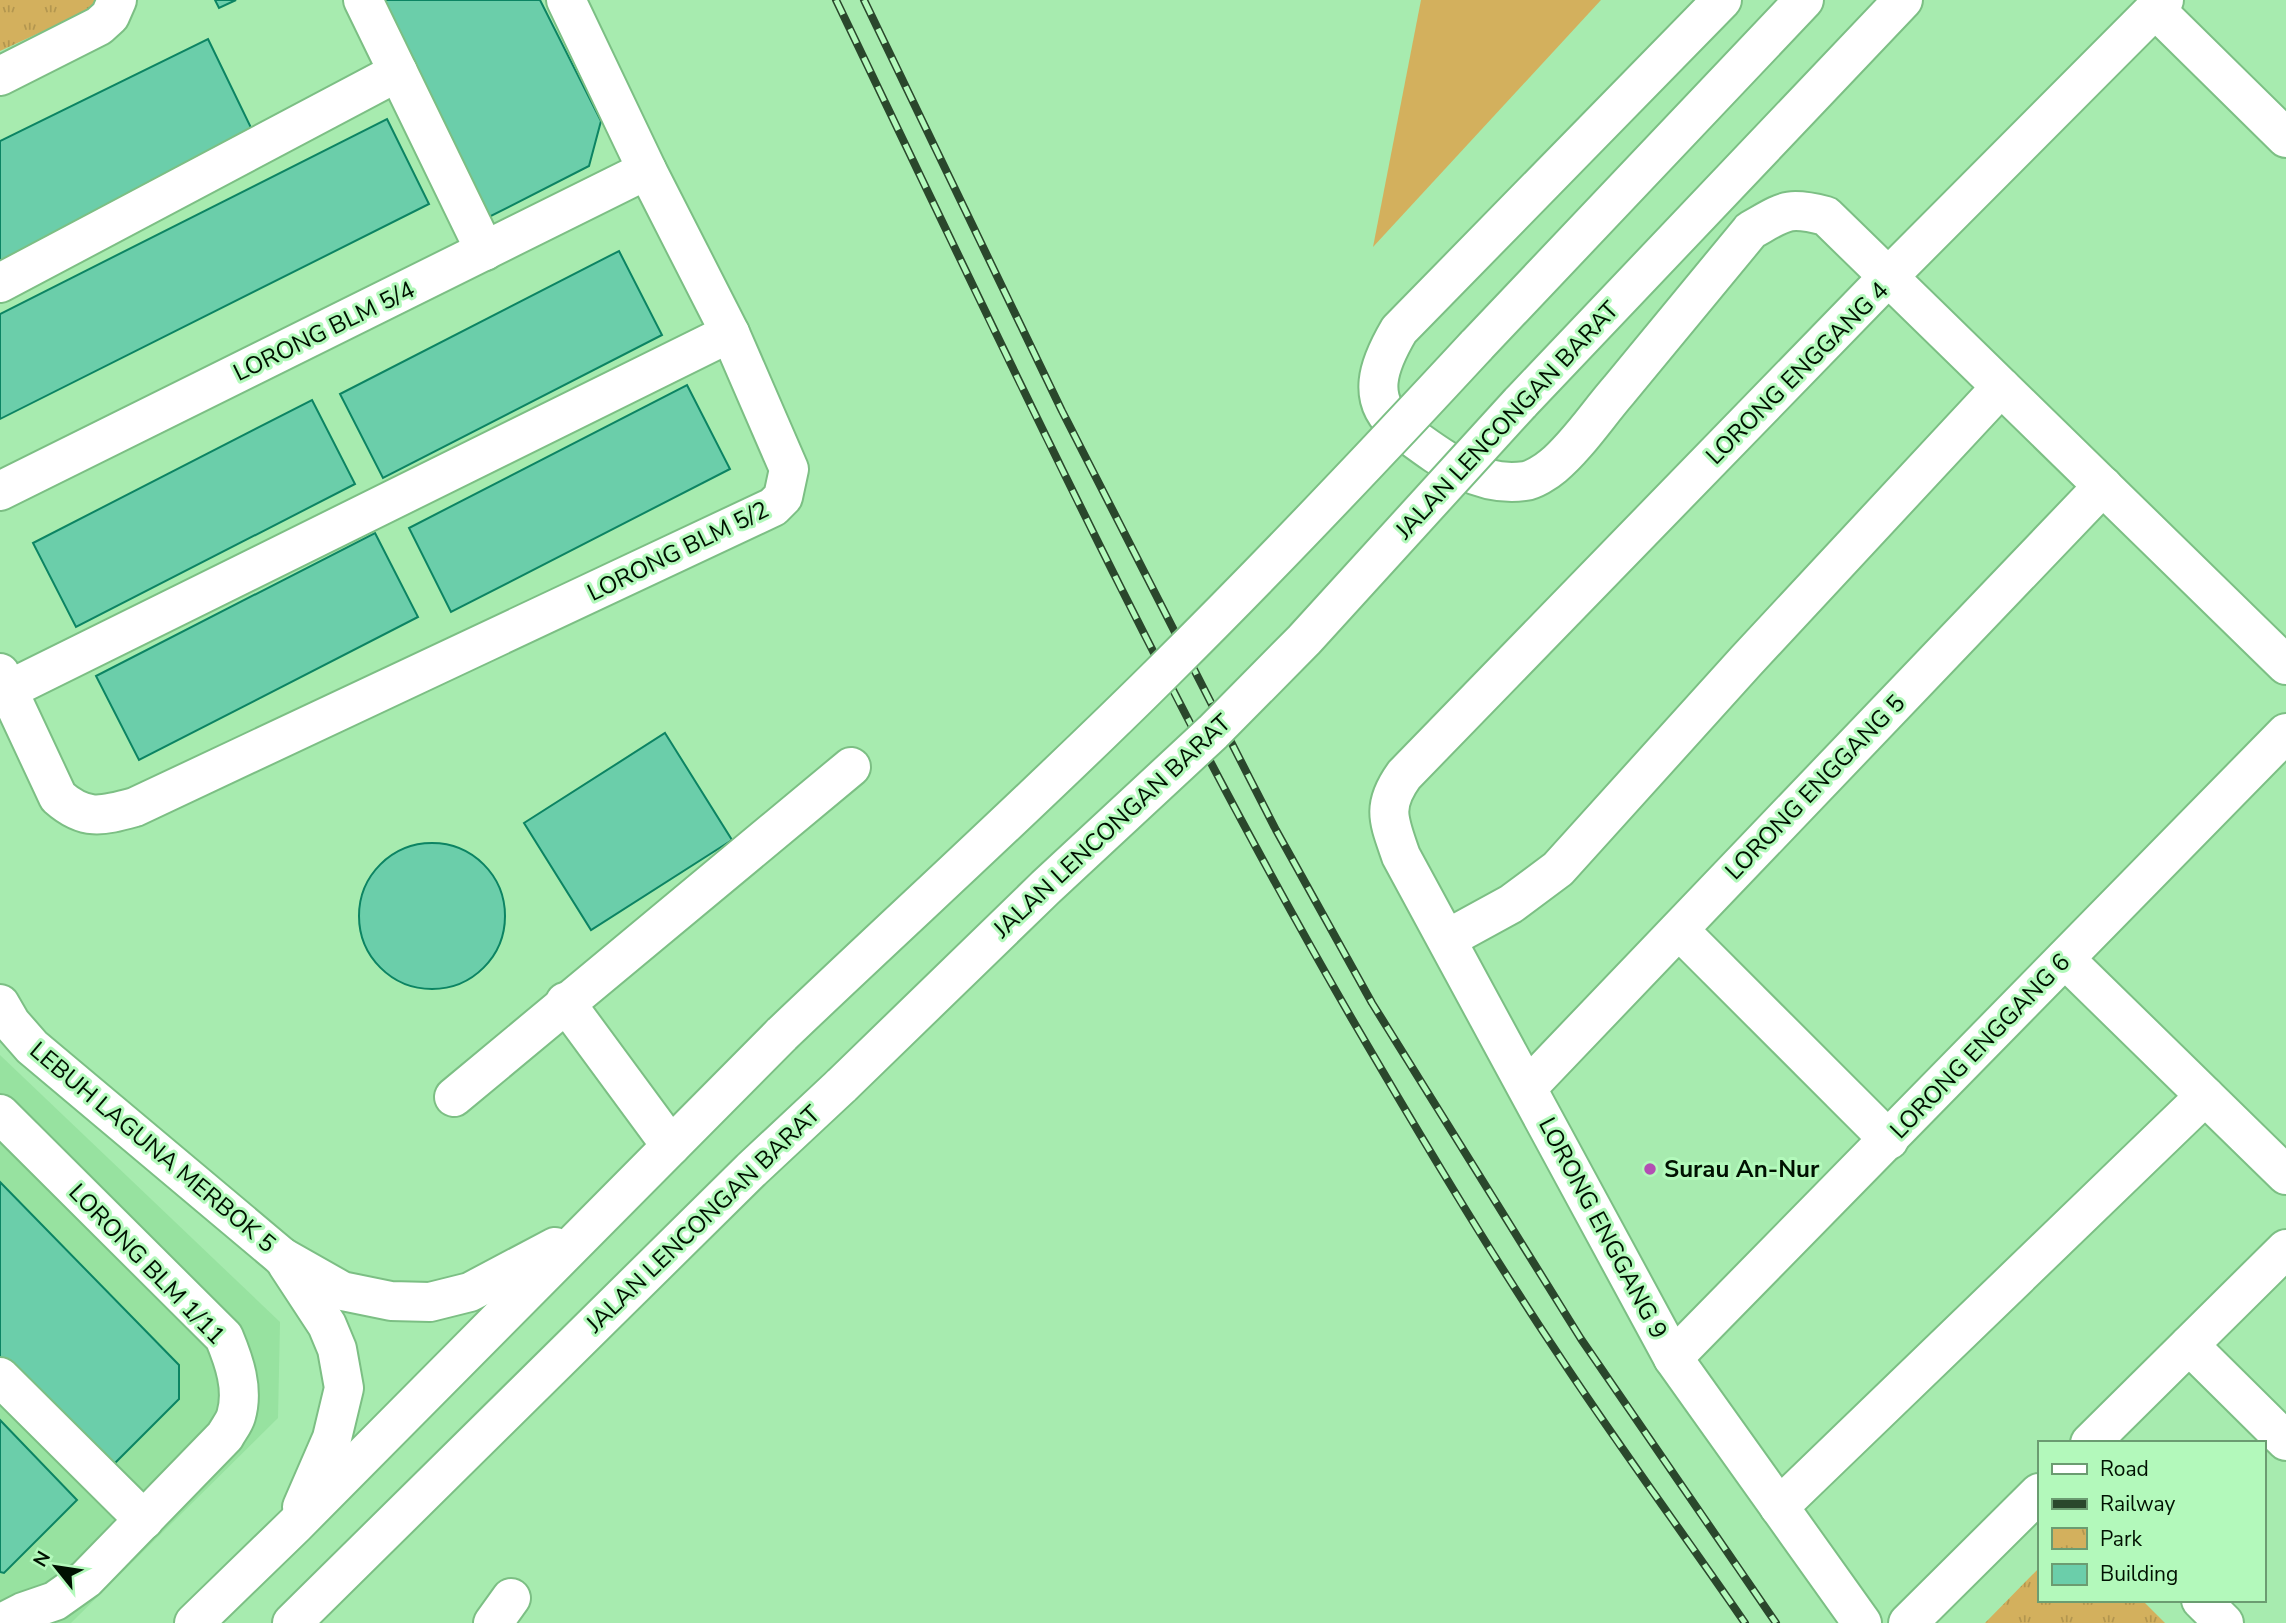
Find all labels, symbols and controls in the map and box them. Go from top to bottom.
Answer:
street label: LORONG BLM 5/4 [228,273,420,389]
street label: LORONG ENGGANG 4 [1699,275,1895,471]
street label: JALAN LENCONGAN BARAT [1388,294,1626,547]
street label: LORONG BLM 5/2 [582,493,774,609]
street label: LORONG ENGGANG 5 [1718,687,1912,887]
street label: JALAN LENCONGAN BARAT [985,707,1238,945]
street label: LORONG ENGGANG 6 [1883,946,2077,1146]
street label: LEBUH LAGUNA MERBOK 5 [23,1034,283,1260]
street label: JALAN LENCONGAN BARAT [578,1098,827,1340]
street label: LORONG ENGGANG 9 [1531,1112,1675,1344]
place label: Surau An-Nur [1664,1153,1820,1185]
marker: Surau An-Nur [1642,1161,1658,1177]
street label: LORONG BLM 1/11 [62,1177,232,1351]
legend [2038,1441,2265,1602]
text: Road [2100,1455,2149,1483]
text: Railway [2100,1490,2175,1518]
text: Park [2100,1525,2142,1553]
north arrow [21,1532,91,1602]
text: N [27,1546,57,1572]
text: Building [2100,1560,2178,1588]

